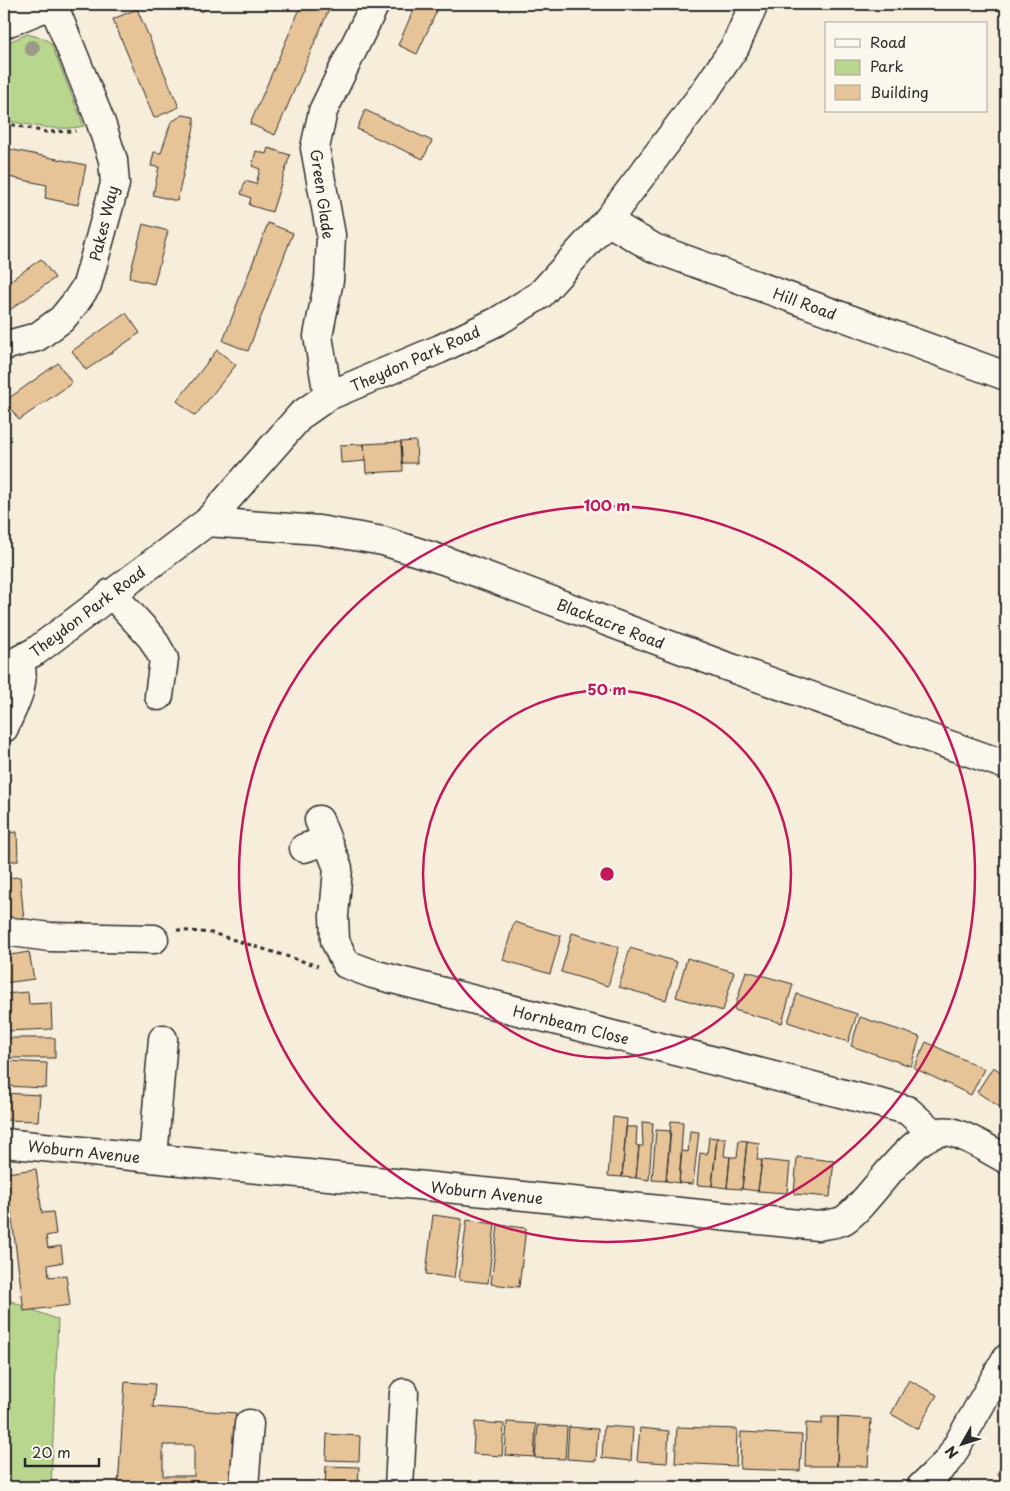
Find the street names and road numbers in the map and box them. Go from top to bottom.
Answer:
street label: Green Glade [305,148,341,240]
street label: Pakes Way [82,183,124,263]
street label: Hill Road [770,281,840,325]
street label: Theydon Park Road [347,319,483,397]
street label: Theydon Park Road [24,560,150,662]
street label: Blackacre Road [554,592,668,654]
street label: Hornbeam Close [511,999,631,1049]
street label: Woburn Avenue [27,1134,141,1168]
street label: Woburn Avenue [430,1175,544,1209]

